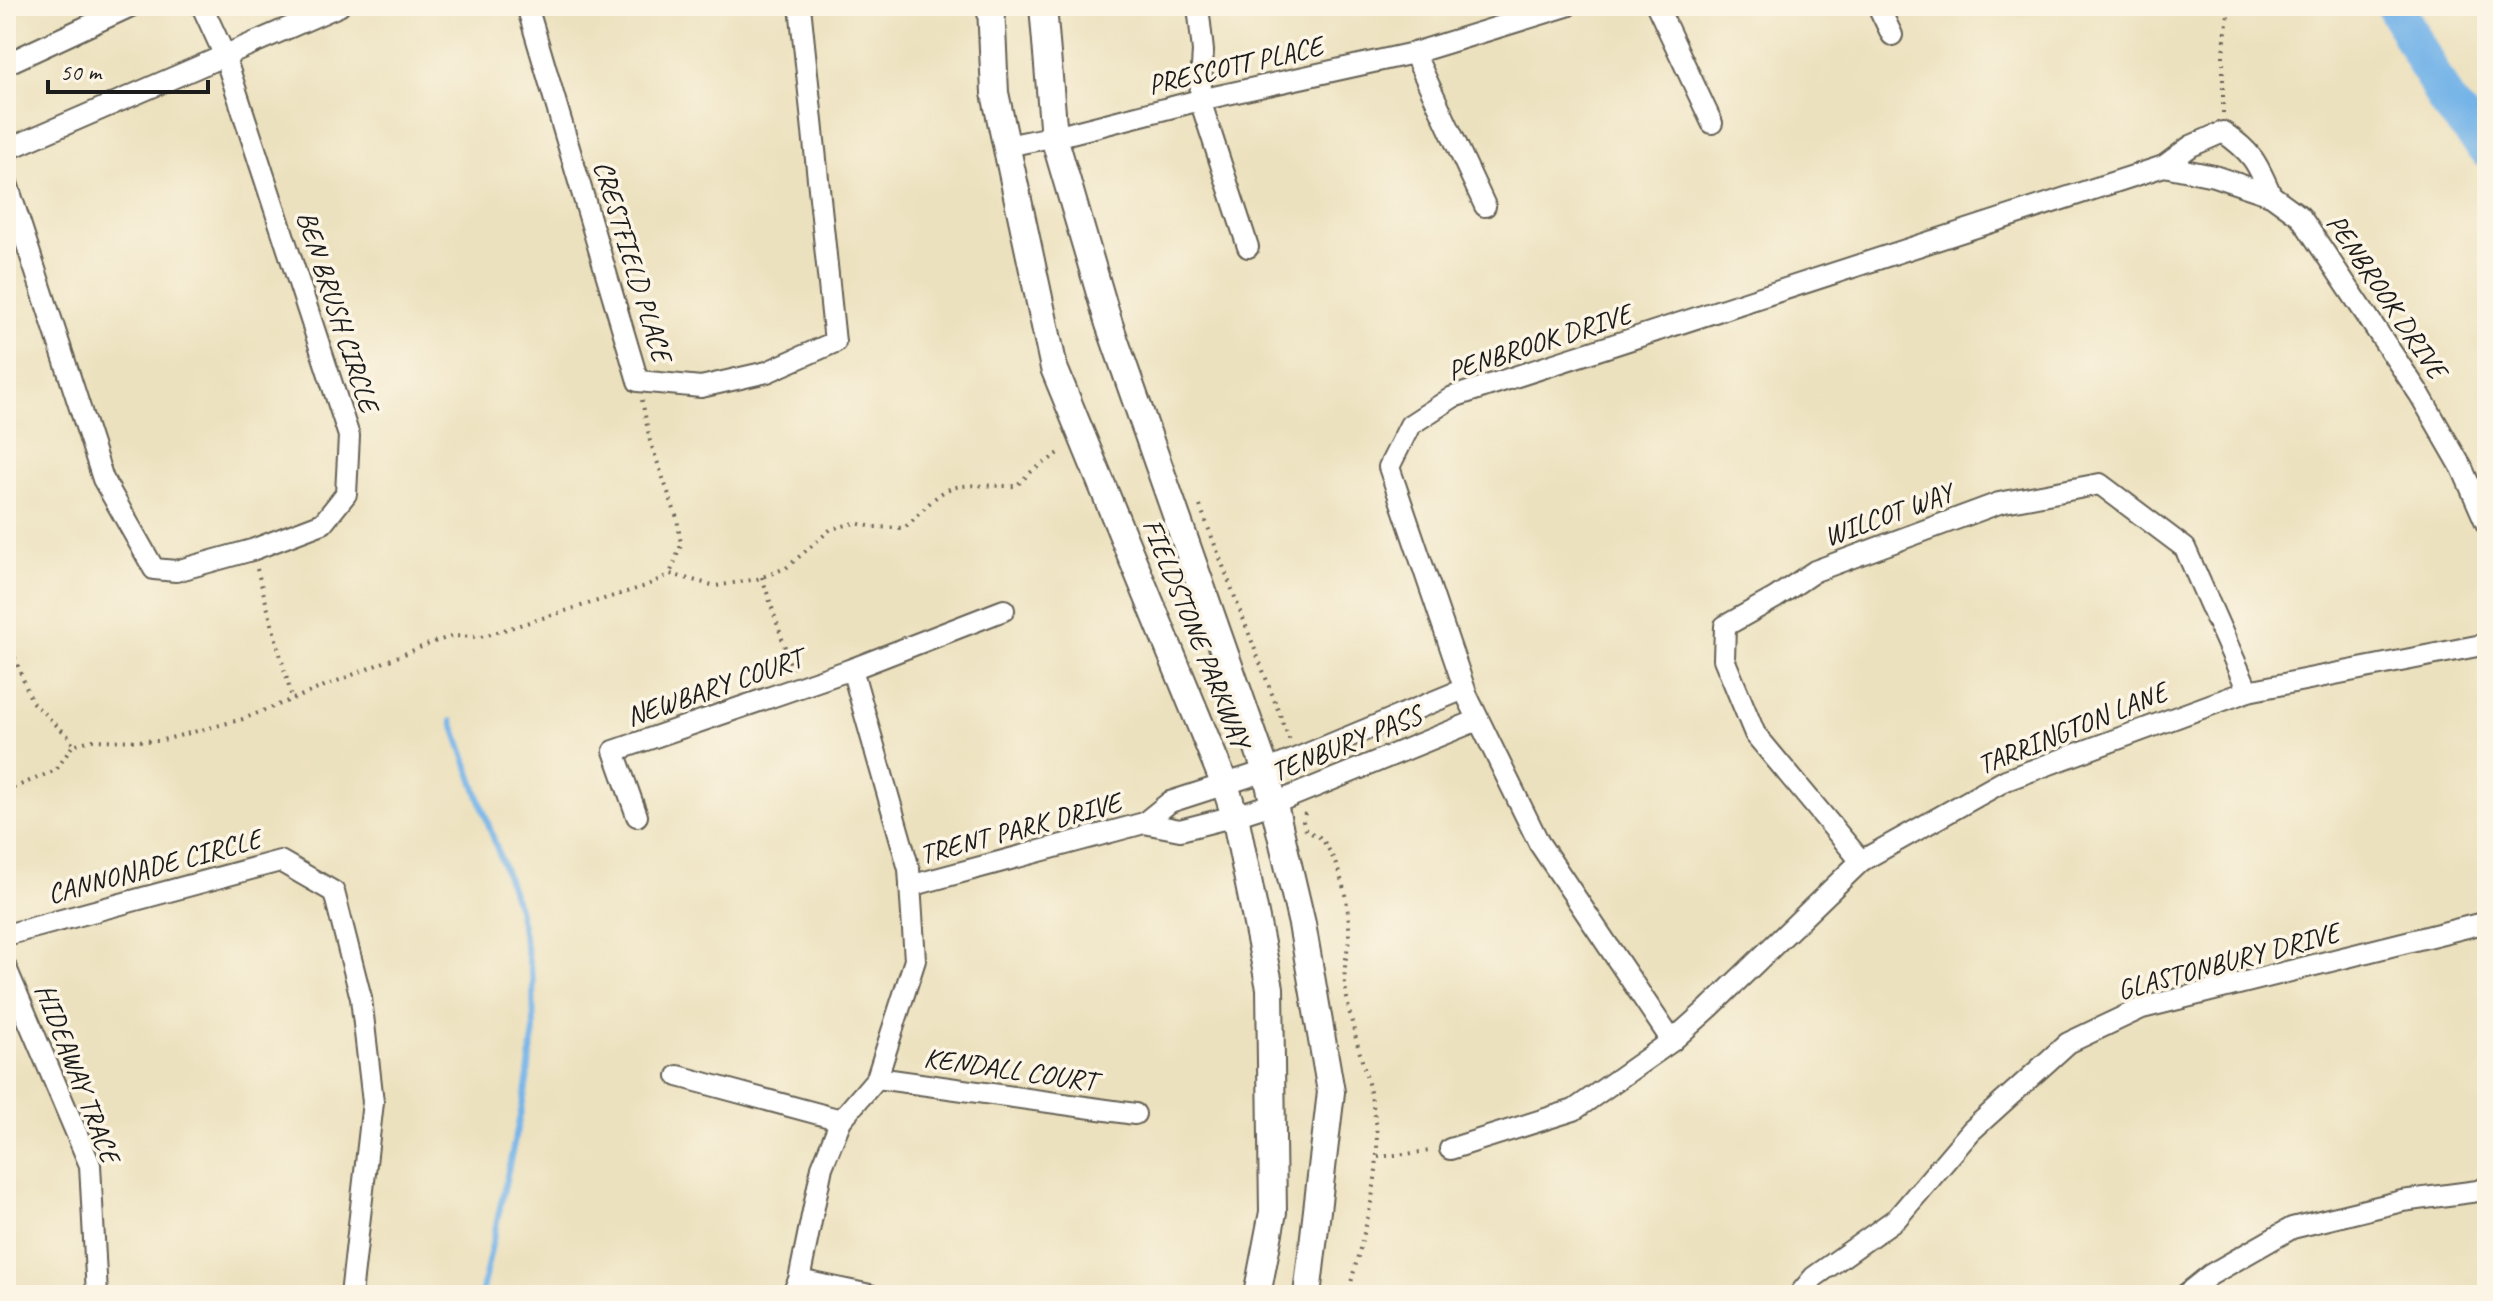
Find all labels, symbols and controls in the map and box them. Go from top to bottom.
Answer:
street label: PRESCOTT PLACE [1144,27,1329,102]
scale bar [48,44,208,94]
text: 50 m [60,57,103,87]
street label: CRESTFIELD PLACE [586,156,681,369]
street label: BEN BRUSH CIRCLE [289,206,388,419]
street label: PENBROOK DRIVE [2319,207,2457,388]
street label: PENBROOK DRIVE [1443,295,1639,388]
street label: WILCOT WAY [1819,473,1961,553]
street label: FIELDSTONE PARKWAY [1135,513,1260,756]
street label: NEWBARY COURT [621,638,813,733]
street label: TARRINGTON LANE [1972,673,2175,782]
street label: TENBURY PASS [1266,696,1430,789]
street label: TRENT PARK DRIVE [916,784,1128,872]
street label: CANNONADE CIRCLE [44,820,268,911]
street label: GLASTONBURY DRIVE [2113,914,2346,1007]
street label: HIDEAWAY TRACE [28,979,129,1171]
street label: KENDALL COURT [922,1040,1105,1099]

